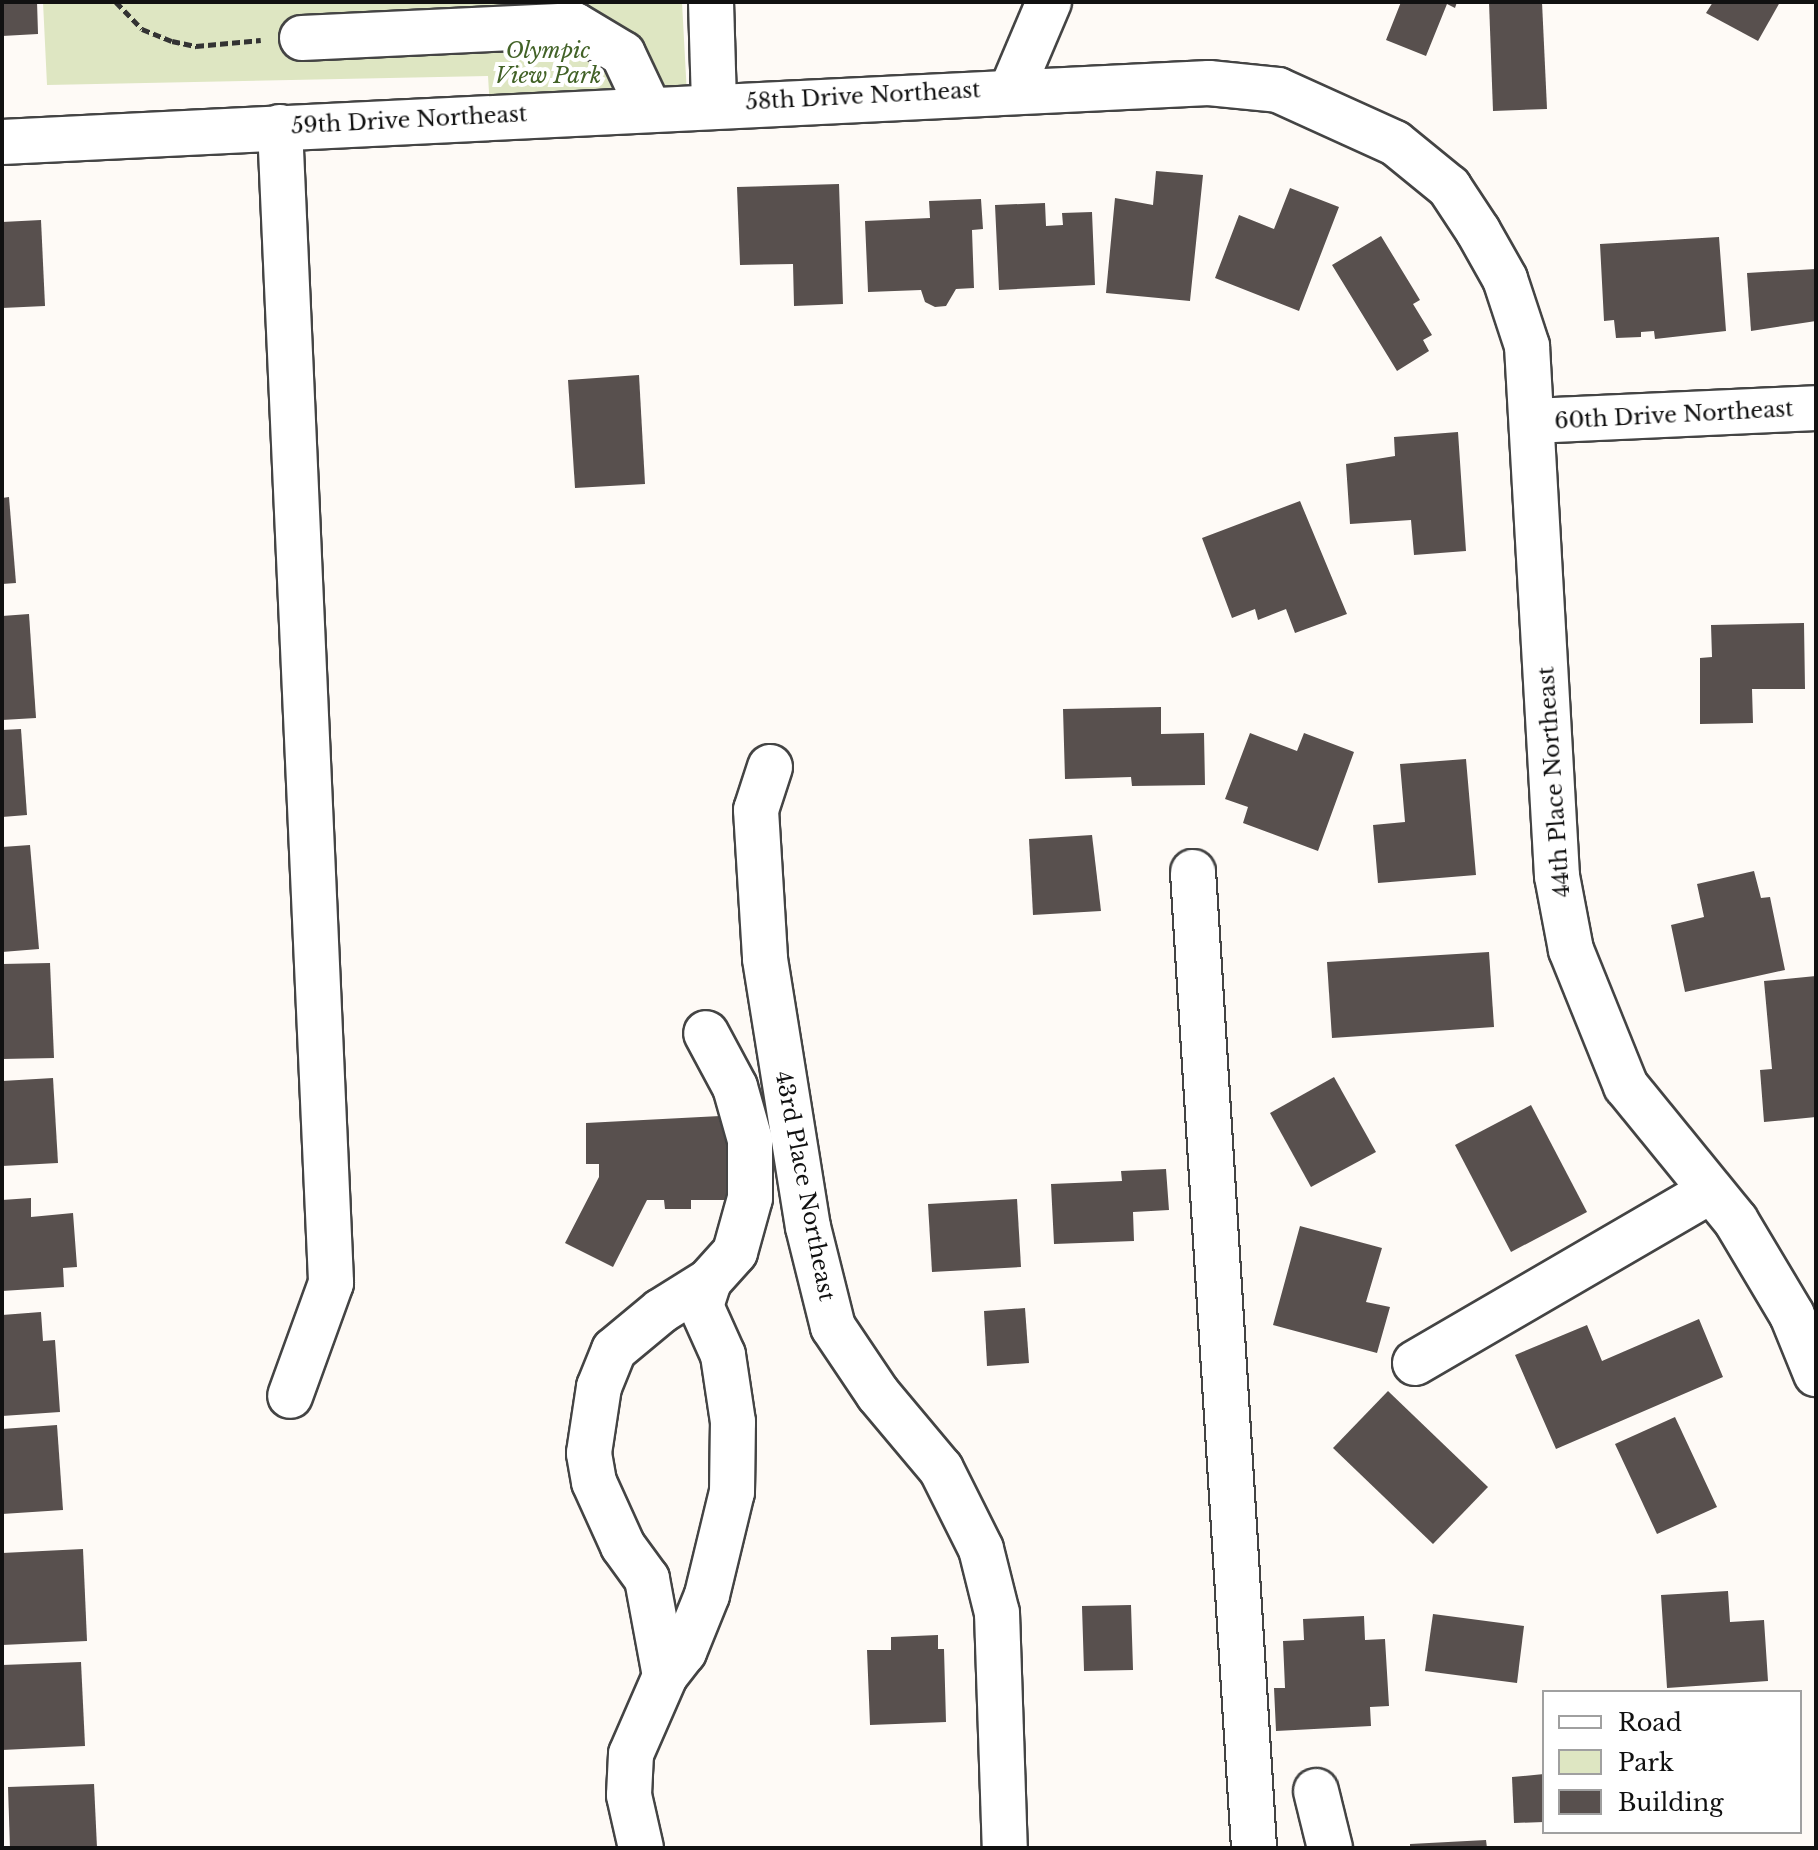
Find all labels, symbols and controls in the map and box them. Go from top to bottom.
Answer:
park label: Olympic View Park [495,37,601,88]
street label: 58th Drive Northeast [745,77,981,115]
street label: 59th Drive Northeast [290,101,528,139]
street label: 60th Drive Northeast [1554,396,1794,434]
street label: 44th Place Northeast [1533,666,1575,898]
street label: 43rd Place Northeast [770,1069,840,1303]
legend [1542,1690,1802,1834]
text: Road [1618,1708,1682,1737]
text: Park [1618,1748,1674,1777]
text: Building [1618,1788,1724,1817]

